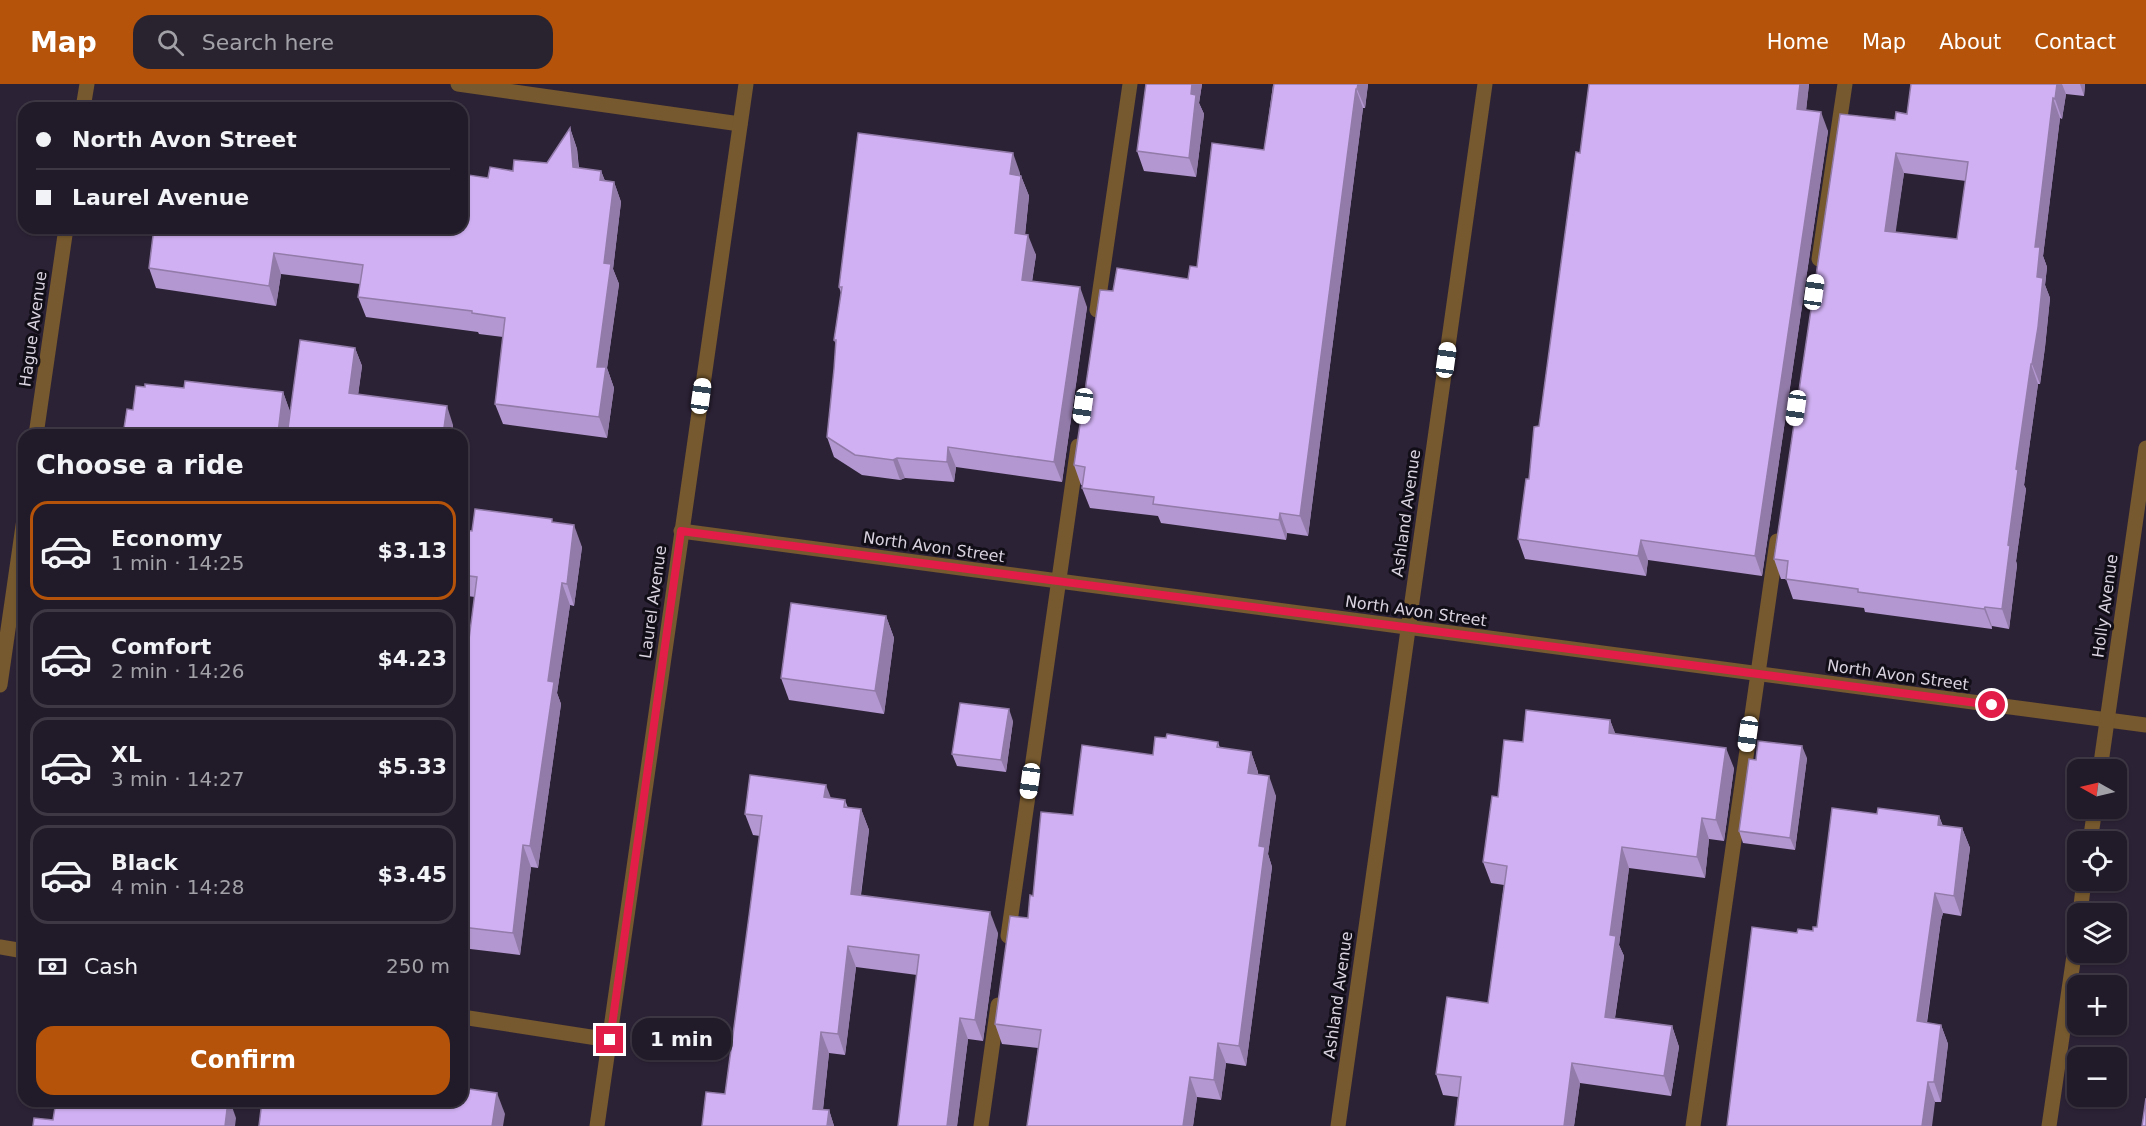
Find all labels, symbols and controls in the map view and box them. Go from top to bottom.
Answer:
search box [133,15,553,69]
text: Map [30,26,97,59]
icon: search [154,26,187,59]
text: Search here [202,30,334,55]
text: Home [1767,30,1829,54]
text: Map [1862,30,1906,54]
text: About [1939,30,2001,54]
text: Contact [2034,30,2116,54]
text: North Avon Street [72,127,297,152]
text: Laurel Avenue [72,185,249,210]
street label: Hague Avenue [15,270,51,388]
car [1803,273,1825,311]
car [1435,341,1457,379]
car [690,377,712,415]
car [1072,387,1094,425]
car [1785,389,1807,427]
street label: Ashland Avenue [1388,448,1424,578]
text: Choose a ride [36,449,244,480]
icon: car [39,524,93,578]
text: Economy [111,526,222,551]
street label: North Avon Street [862,528,1006,566]
text: $3.13 [377,538,447,563]
street label: Laurel Avenue [636,544,670,660]
text: 1 min · 14:25 [111,551,245,575]
street label: Holly Avenue [2088,553,2122,659]
street label: North Avon Street [1344,592,1488,630]
icon: car [39,632,93,686]
text: Comfort [111,634,211,659]
text: $4.23 [377,646,447,671]
street label: North Avon Street [1826,656,1970,694]
text: 2 min · 14:26 [111,659,245,683]
route start [1978,691,2005,718]
car [1737,715,1759,753]
icon: car [39,740,93,794]
text: XL [111,742,142,767]
text: $5.33 [377,754,447,779]
north arrow [2067,759,2127,819]
map controls [2067,759,2127,1107]
car [1019,762,1041,800]
text: 3 min · 14:27 [111,767,245,791]
button: locate [2067,831,2127,891]
icon: car [39,848,93,902]
text: Black [111,850,178,875]
text: $3.45 [377,862,447,887]
text: 4 min · 14:28 [111,875,245,899]
button: layers [2067,903,2127,963]
street label: Ashland Avenue [1320,930,1356,1060]
icon: cash [36,950,69,983]
text: Cash [84,954,138,979]
text: 250 m [386,954,450,978]
button: + [2067,975,2127,1035]
callout: 1 min [631,1019,730,1061]
button: Confirm [36,1026,450,1095]
route end [596,1026,623,1053]
text: 1 min [650,1027,713,1051]
button: − [2067,1047,2127,1107]

